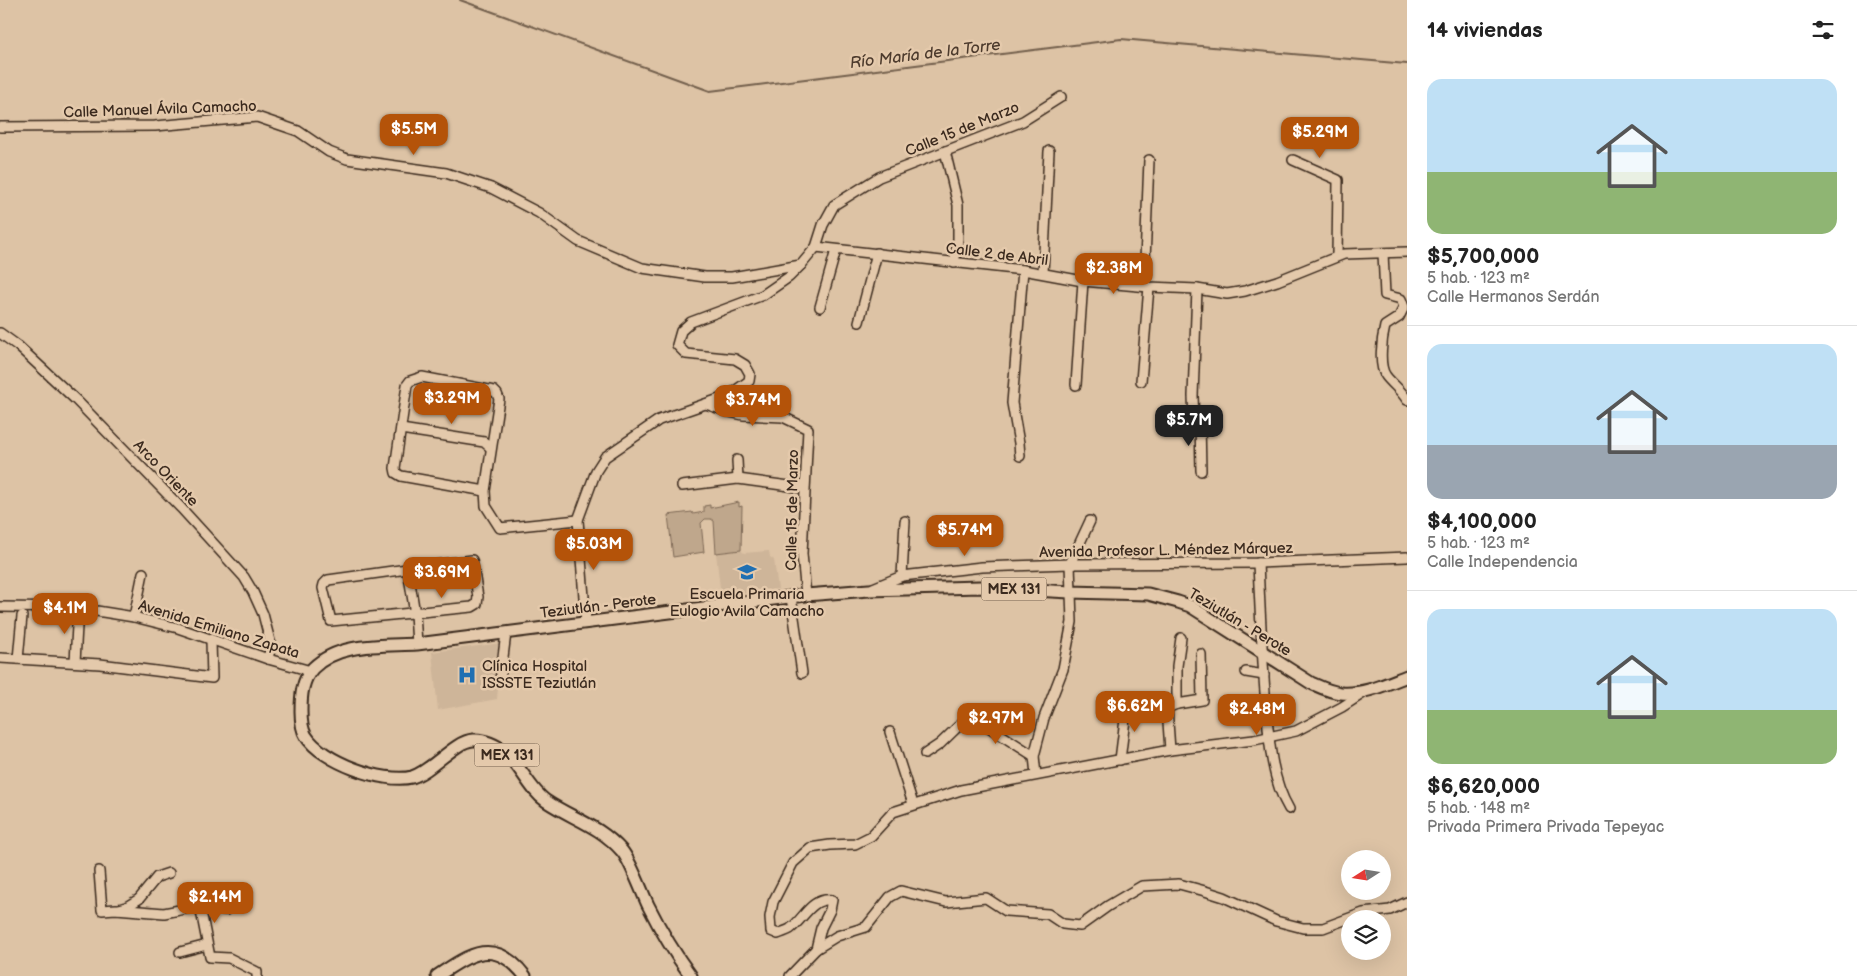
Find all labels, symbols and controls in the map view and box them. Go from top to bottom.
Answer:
icon: filters [1809,16,1837,44]
text: 14 viviendas [1427,18,1543,43]
water label: Río María de la Torre [849,36,1002,73]
street label: Calle Manuel Ávila Camacho [63,97,257,122]
street label: Calle 15 de Marzo [902,98,1022,161]
icon: home [1587,111,1677,201]
pin: $5.5M [379,114,449,156]
pin: $5.29M [1279,116,1361,159]
text: $5.5M [391,120,437,139]
text: $5.29M [1292,123,1348,142]
street label: Calle 2 de Abril [945,239,1049,270]
text: $5,700,000 [1427,244,1539,269]
pin: $2.38M [1073,252,1155,295]
text: $2.38M [1086,259,1142,278]
text: 5 hab. · 123 m² [1427,269,1530,288]
text: Calle Hermanos Serdán [1427,288,1599,307]
icon: home [1587,377,1677,467]
pin: $3.29M [411,382,493,425]
pin: $3.74M [712,384,794,427]
text: $3.29M [424,389,480,408]
text: $3.74M [725,391,781,410]
pin: $5.7M [1154,404,1224,447]
text: $5.7M [1166,411,1212,430]
street label: Arco Oriente [129,436,202,511]
street label: Calle 15 de Marzo [782,449,803,571]
text: $4,100,000 [1427,509,1537,534]
pin: $5.74M [924,514,1006,557]
text: $5.74M [937,521,993,540]
pin: $5.03M [553,528,635,571]
text: 5 hab. · 123 m² [1427,534,1530,553]
text: $5.03M [566,535,622,554]
street label: Avenida Profesor L. Méndez Márquez [1039,539,1294,562]
text: Calle Independencia [1427,553,1578,572]
pin: $3.69M [401,556,483,599]
school or university icon: Escuela Primaria Eulogio Avila Camacho [736,561,758,583]
text: $3.69M [414,563,470,582]
road number: MEX 131 [982,578,1046,600]
street label: Teziutlán - Perote [1185,584,1295,661]
place label: Escuela Primaria Eulogio Avila Camacho [670,585,824,621]
street label: Teziutlán - Perote [539,590,657,623]
pin: $4.1M [30,592,100,635]
street label: Avenida Emiliano Zapata [136,596,302,663]
text: $4.1M [43,599,87,618]
icon: home [1587,642,1677,732]
place label: Clínica Hospital ISSSTE Teziutlán [482,657,596,693]
hospital icon: Clínica Hospital ISSSTE Teziutlán [456,664,478,686]
pin: $6.62M [1094,690,1176,733]
pin: $2.48M [1216,694,1298,736]
text: $6.62M [1107,697,1163,716]
text: $2.48M [1229,700,1285,719]
pin: $2.97M [955,702,1037,745]
text: $2.97M [968,709,1024,728]
road number: MEX 131 [474,744,540,766]
text: $6,620,000 [1427,774,1540,799]
text: 5 hab. · 148 m² [1427,799,1530,818]
text: Privada Primera Privada Tepeyac [1427,818,1664,837]
north arrow [1341,850,1391,900]
map controls [1341,850,1391,960]
pin: $2.14M [174,882,256,924]
text: $2.14M [188,888,242,907]
button: layers [1341,910,1391,960]

